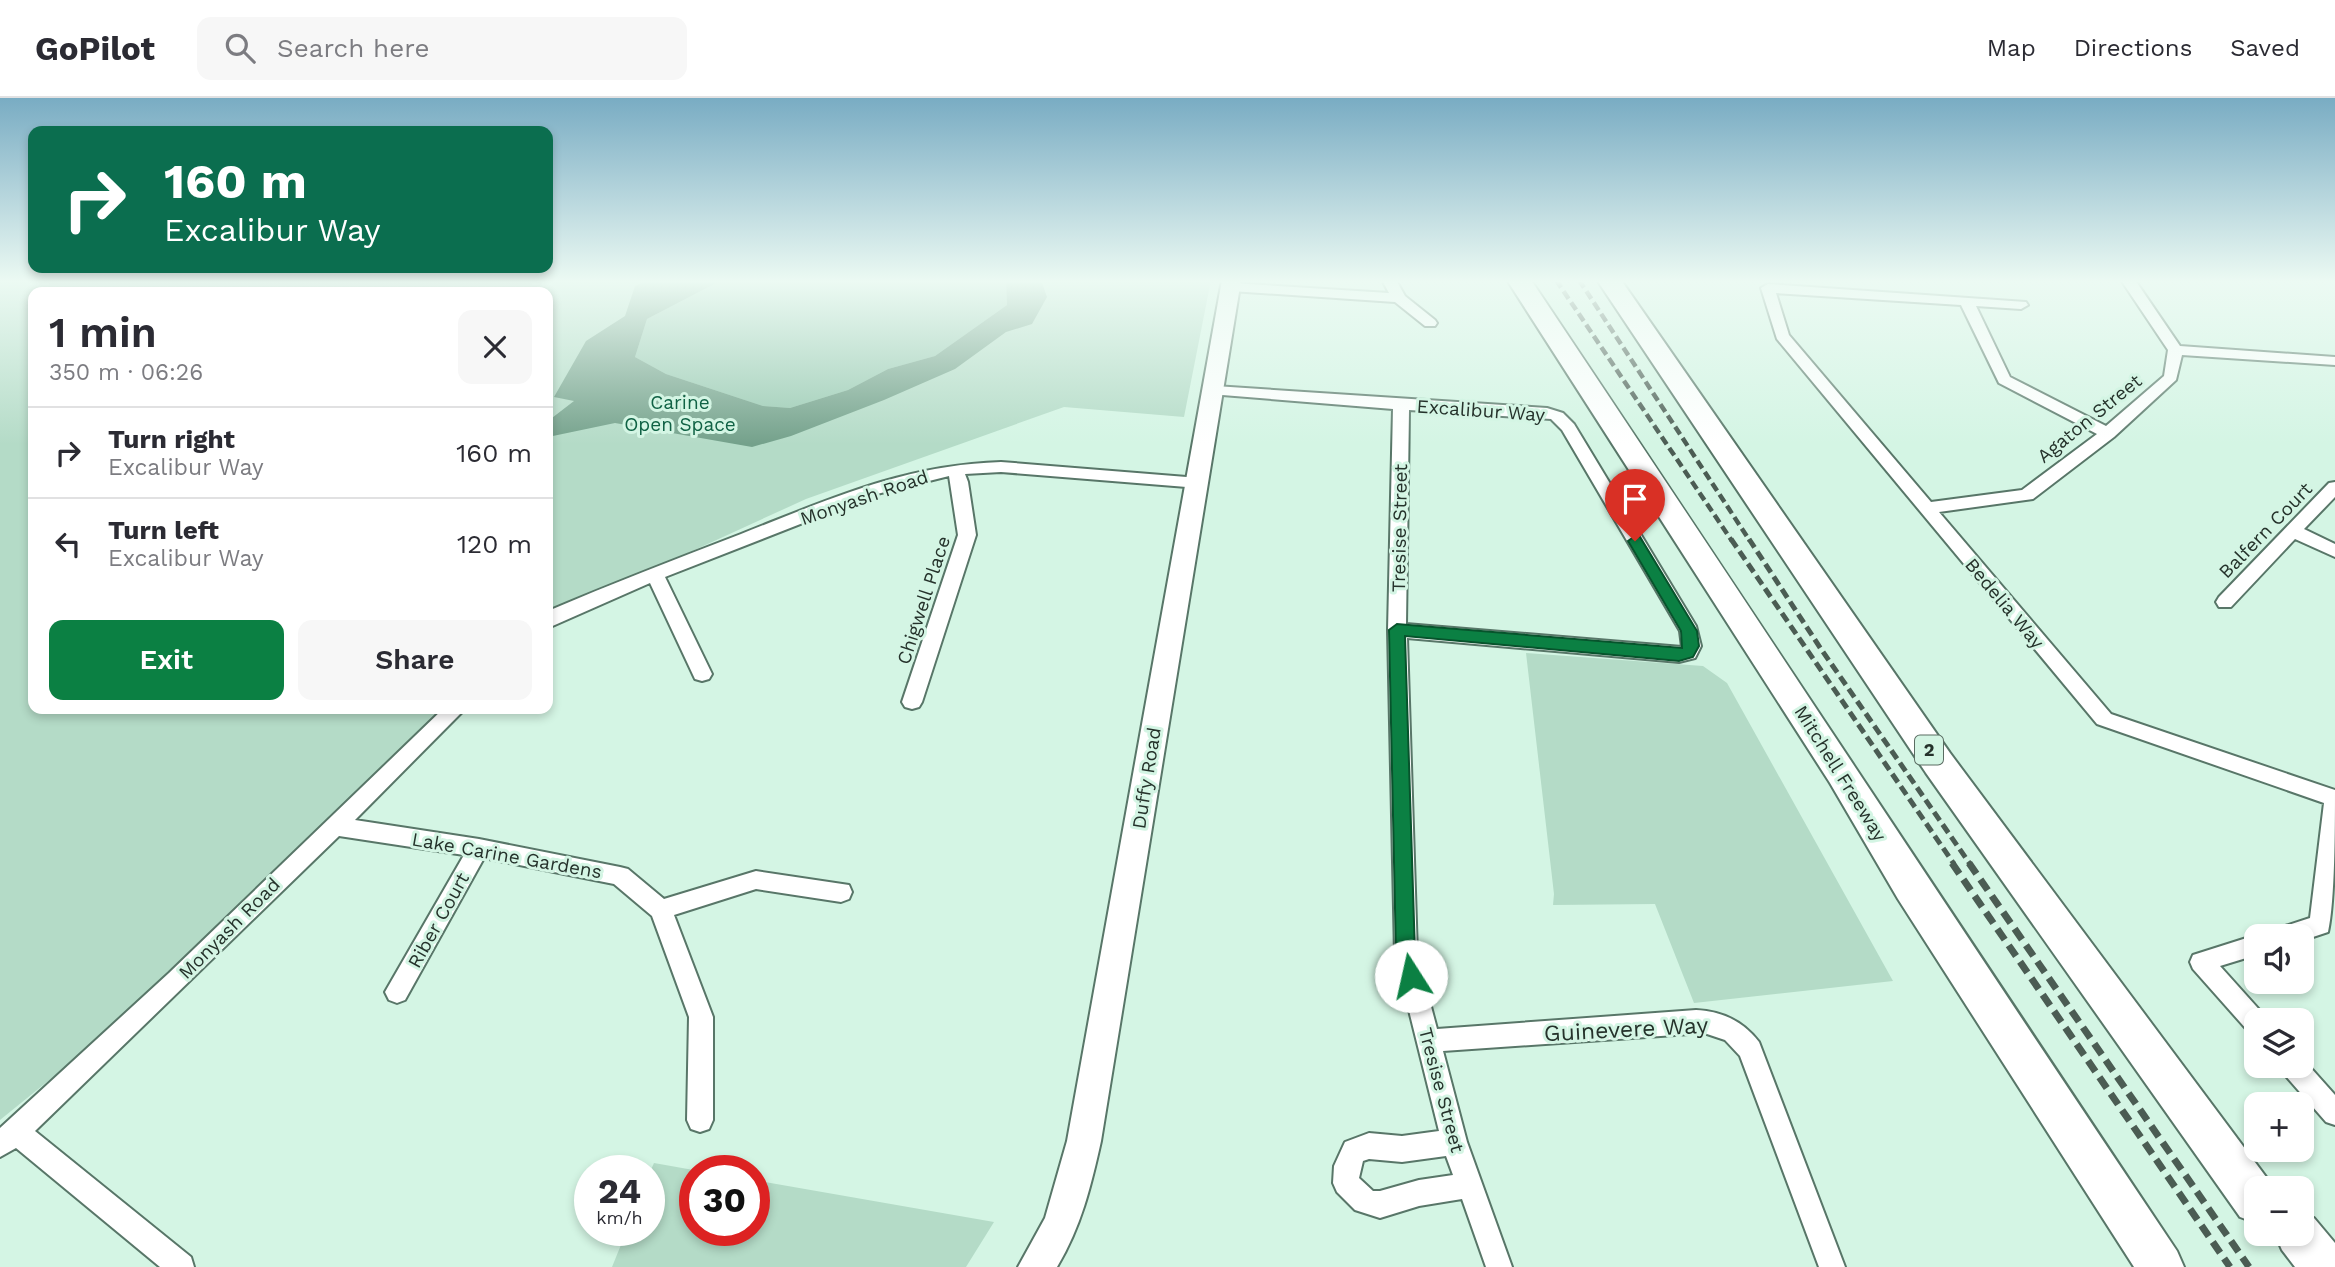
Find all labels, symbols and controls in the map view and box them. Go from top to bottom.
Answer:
search box [197,17,687,80]
text: GoPilot [35,29,155,68]
icon: search [221,29,259,67]
text: Search here [277,33,429,63]
text: Map [1987,34,2036,62]
text: Directions [2074,34,2192,62]
text: Saved [2230,34,2300,62]
text: 160 m [164,152,307,210]
icon: right [49,154,140,245]
text: Excalibur Way [164,211,381,249]
text: 1 min [49,308,157,357]
button: close [458,310,532,384]
text: 350 m · 06:26 [49,359,203,386]
street label: Agaton Street [2032,369,2146,468]
park label: Carine Open Space [624,391,736,436]
street label: Excalibur Way [1416,395,1546,426]
text: Turn right [108,424,235,454]
icon: right [49,434,87,472]
text: 160 m [456,438,532,468]
text: Excalibur Way [108,454,264,481]
street label: Tresise Street [1387,464,1412,592]
street label: Monyash Road [797,465,931,530]
pin [1605,469,1665,541]
street label: Balfern Court [2214,478,2317,583]
icon: arrive [1616,480,1654,518]
text: Turn left [108,515,219,545]
icon: left [49,525,87,563]
text: 120 m [457,529,532,559]
street label: Chigwell Place [892,533,955,667]
text: Excalibur Way [108,545,264,572]
street label: Bedelia Way [1960,553,2049,653]
button: Exit [49,620,284,700]
button: Share [298,620,532,700]
street label: Mitchell Freeway [1790,701,1892,846]
street label: Duffy Road [1127,726,1166,831]
road number: 2 [1915,736,1943,764]
street label: Lake Carine Gardens [410,827,604,884]
street label: Riber Court [403,868,474,972]
street label: Monyash Road [174,873,285,984]
map controls [2244,924,2314,1246]
button: sound [2244,924,2314,994]
position arrow [1374,939,1448,1013]
button: layers [2244,1008,2314,1078]
street label: Guinevere Way [1543,1012,1709,1047]
street label: Tresise Street [1414,1025,1469,1155]
button: + [2244,1092,2314,1162]
speed limit sign: 30 [679,1155,770,1246]
text: 24 [598,1170,641,1212]
button: − [2244,1176,2314,1246]
text: km/h [596,1207,643,1228]

